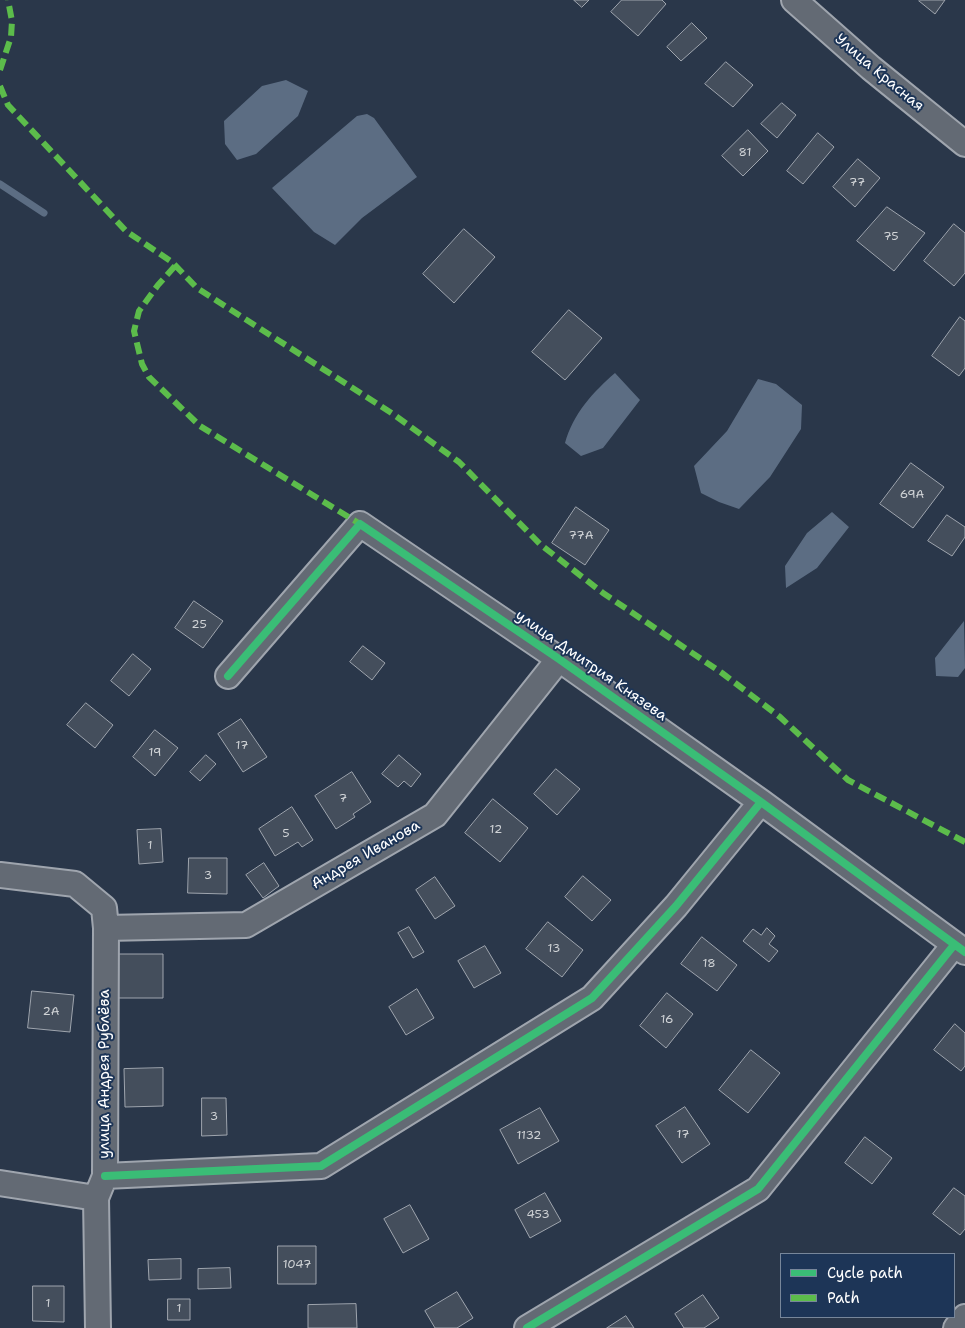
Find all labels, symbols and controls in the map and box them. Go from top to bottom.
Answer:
street label: Улица Красная [831,30,927,116]
house number: 81 [739,146,751,160]
house number: 77 [849,176,865,190]
house number: 75 [883,230,899,244]
house number: 69А [900,488,924,502]
house number: 77А [569,529,593,543]
street label: улица Дмитрия Князева [512,607,670,725]
house number: 25 [191,618,207,632]
house number: 17 [236,739,248,753]
house number: 19 [149,746,161,760]
house number: 7 [339,792,347,806]
street label: Андрея Иванова [309,817,423,893]
house number: 12 [490,823,502,837]
house number: 5 [282,827,290,841]
house number: 1 [147,839,153,853]
house number: 3 [204,869,212,883]
house number: 13 [548,942,560,956]
house number: 18 [702,957,716,971]
street label: улица Андрея Рублёва [96,989,114,1159]
house number: 2А [42,1005,60,1019]
house number: 16 [660,1013,674,1027]
house number: 3 [210,1110,218,1124]
house number: 17 [677,1128,689,1142]
house number: 1132 [516,1129,542,1143]
house number: 453 [526,1208,550,1222]
legend [780,1253,955,1318]
house number: 1047 [283,1258,311,1272]
text: Cycle path [827,1263,903,1283]
text: Path [827,1288,860,1308]
house number: 1 [45,1297,51,1311]
house number: 1 [176,1302,182,1316]

